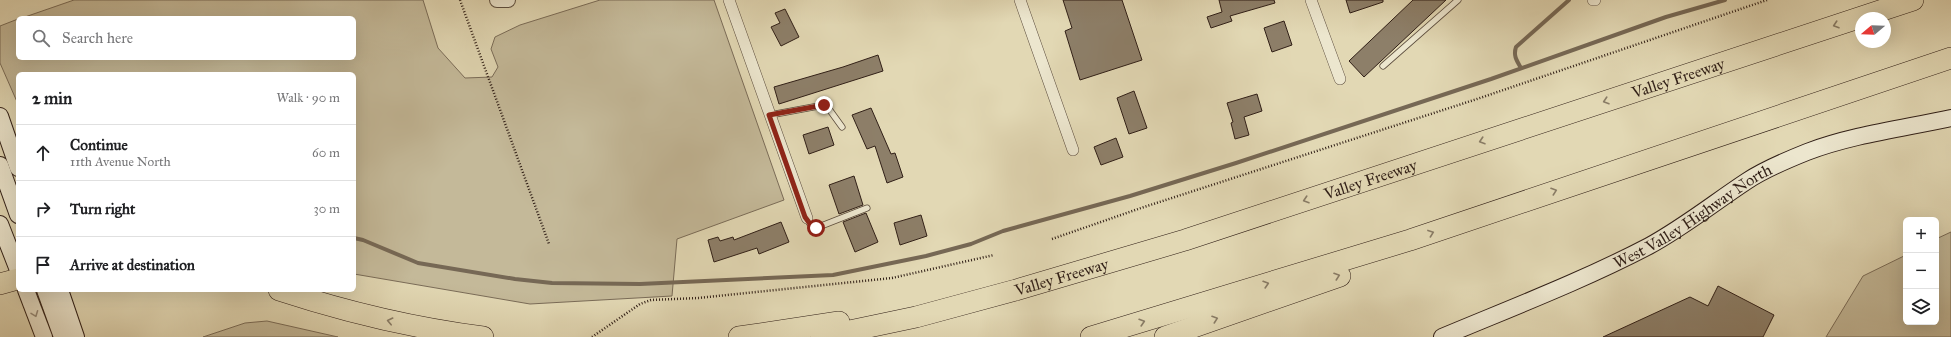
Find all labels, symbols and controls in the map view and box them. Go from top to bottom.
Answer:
north arrow [1855,12,1891,48]
search box [16,16,356,60]
one-way arrow [1832,20,1839,29]
icon: search [30,27,52,49]
text: Search here [62,29,133,47]
street label: Valley Freeway [1628,54,1727,102]
text: 2 min [32,88,72,109]
text: Walk · 90 m [277,90,340,106]
route end [815,96,833,114]
one-way arrow [1603,96,1610,104]
text: Continue [70,136,128,154]
one-way arrow [1479,136,1486,145]
icon: ahead [32,142,54,164]
text: 60 m [312,145,340,161]
text: 11th Avenue North [70,154,171,170]
street label: Valley Freeway [1321,155,1420,204]
street label: West Valley Highway North [1610,160,1775,272]
one-way arrow [1550,187,1557,196]
one-way arrow [1302,195,1309,203]
icon: right [32,198,54,220]
text: Turn right [70,200,135,218]
text: 30 m [314,201,340,217]
map controls [1903,217,1939,325]
button: + [1903,217,1939,253]
route start [807,219,825,237]
one-way arrow [1427,229,1434,237]
button: − [1903,253,1939,289]
icon: arrive [32,254,54,276]
street label: Valley Freeway [1012,254,1111,300]
text: Arrive at destination [70,256,195,274]
one-way arrow [1334,273,1341,281]
one-way arrow [1263,280,1270,289]
button: layers [1903,289,1939,325]
one-way arrow [30,310,38,317]
one-way arrow [1211,316,1218,324]
one-way arrow [387,318,393,326]
one-way arrow [1138,318,1145,327]

